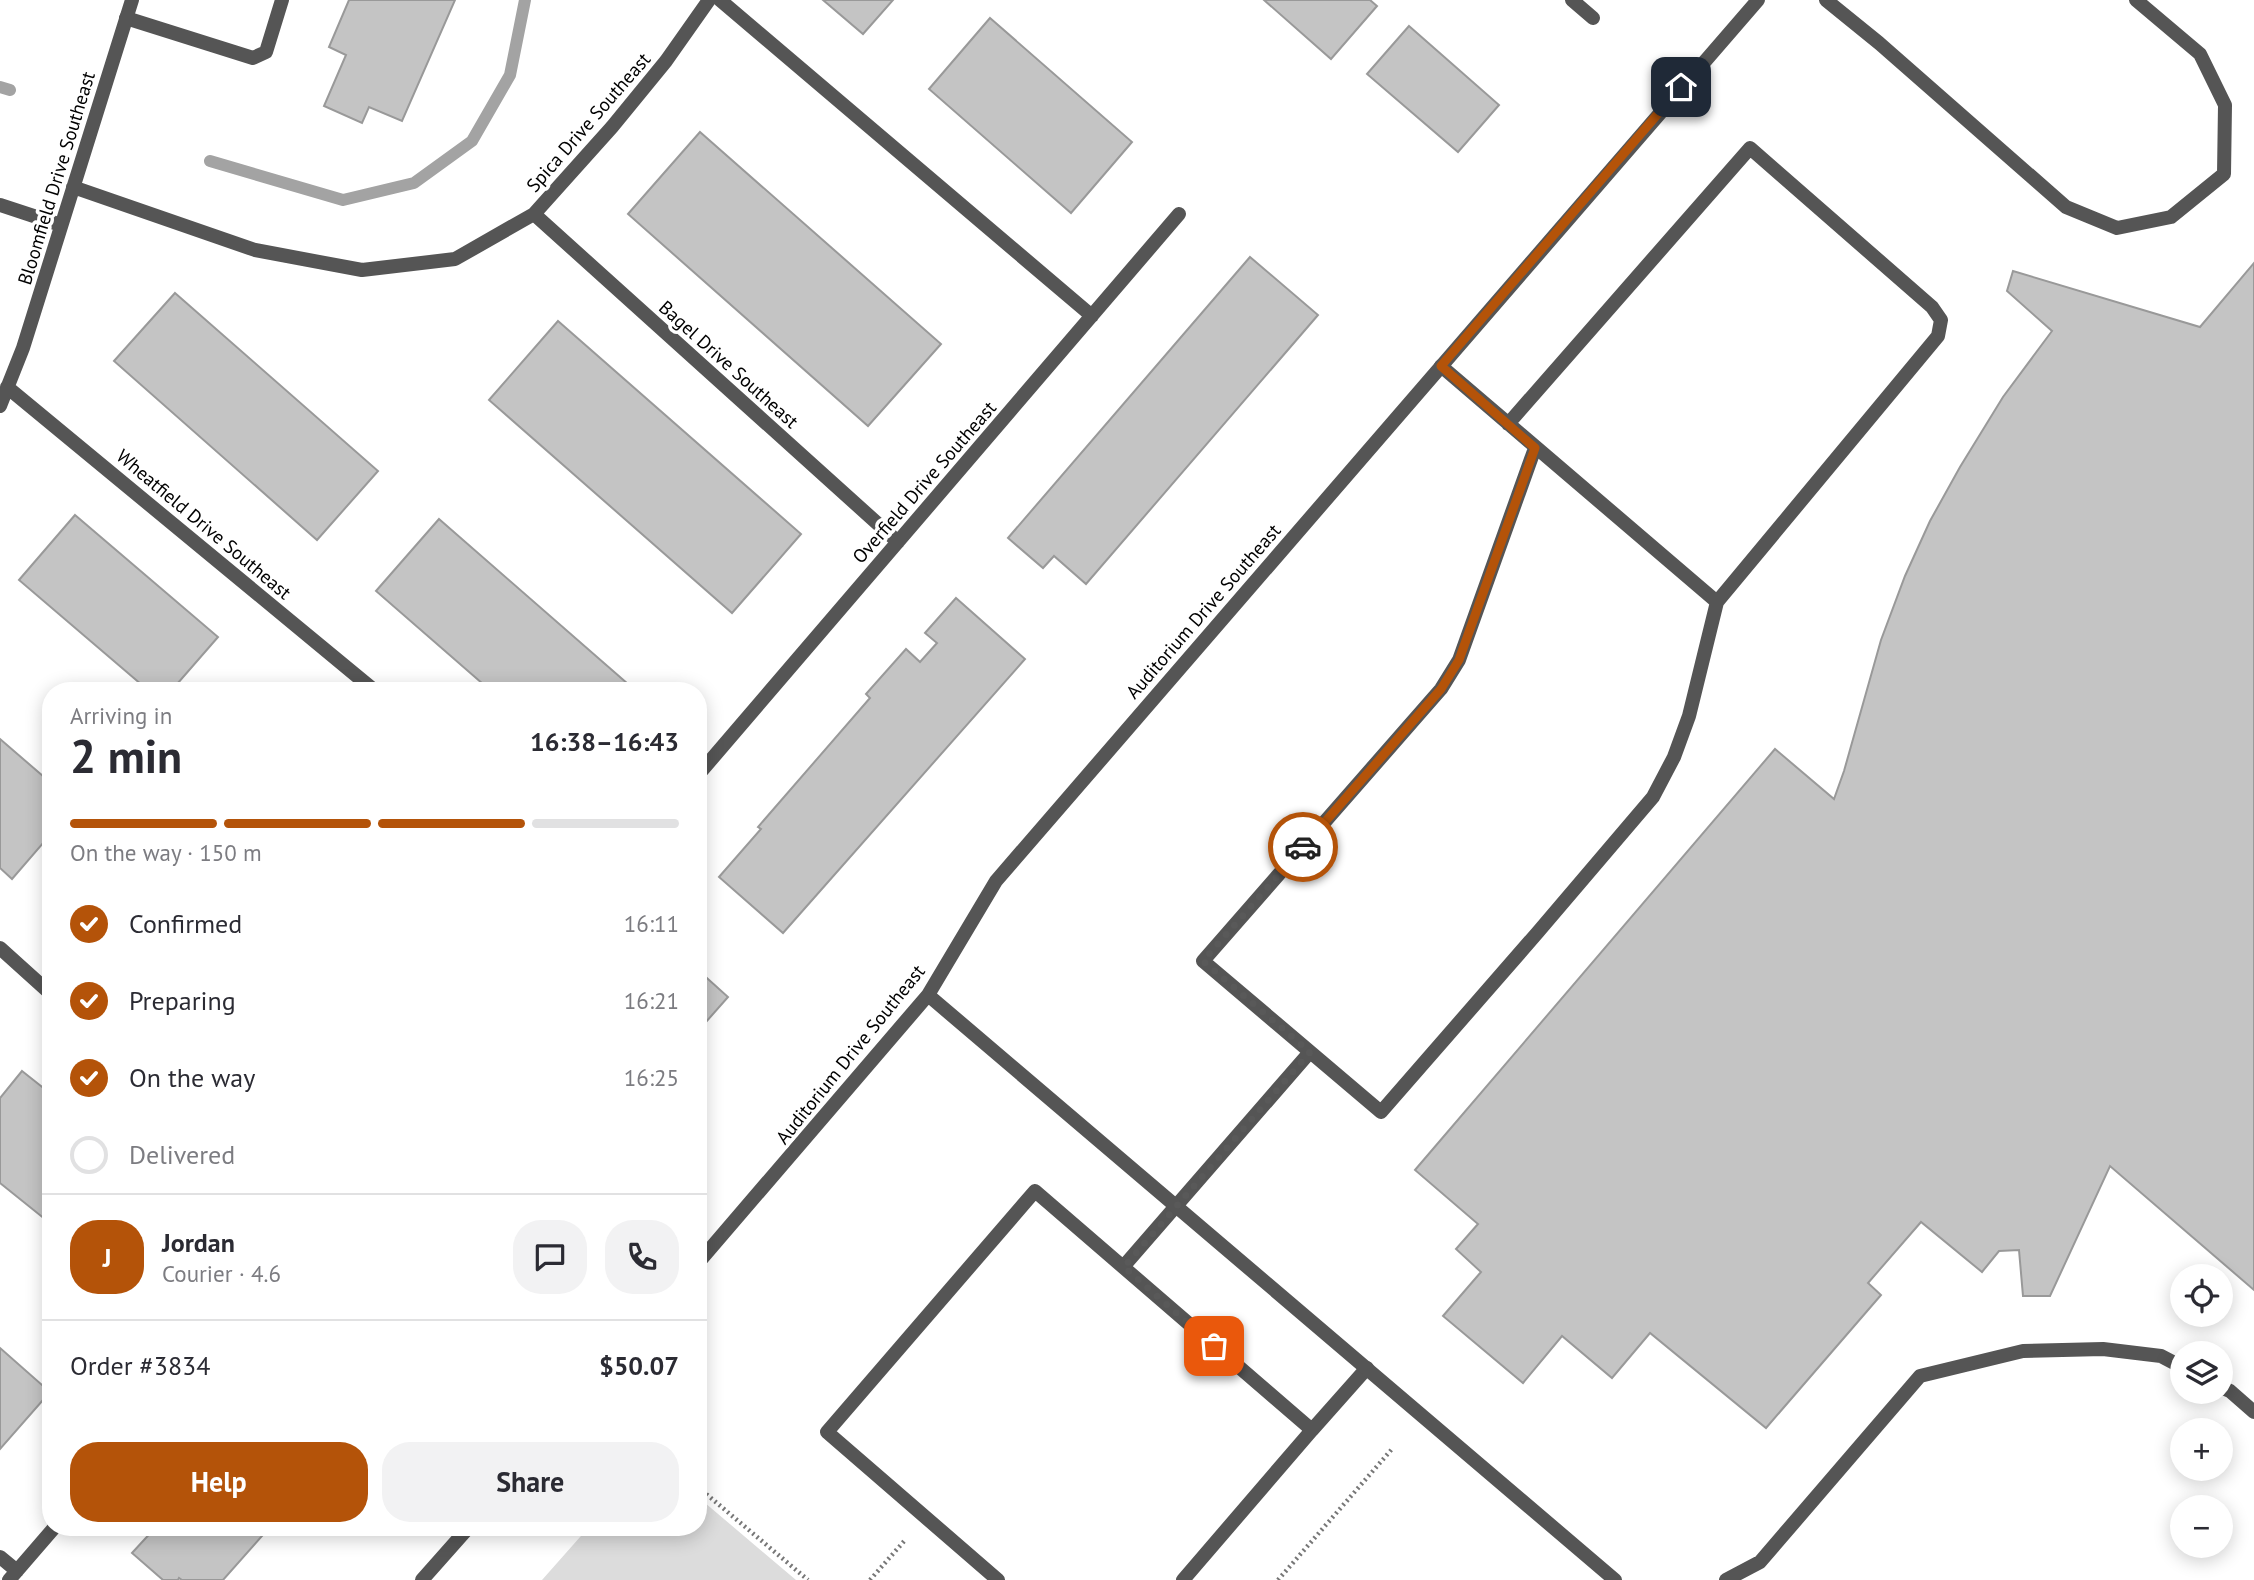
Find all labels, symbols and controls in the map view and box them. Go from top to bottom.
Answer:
street label: Spica Drive Southeast [521,47,655,197]
pin [1651,57,1711,117]
street label: Bloomfield Drive Southeast [12,68,100,288]
icon: home [1662,68,1700,106]
street label: Bagel Drive Southeast [654,295,804,433]
street label: Overfield Drive Southeast [847,396,1001,568]
street label: Wheatfield Drive Southeast [112,444,297,605]
street label: Auditorium Drive Southeast [1120,518,1286,703]
text: Arriving in [70,701,172,730]
text: 16:38–16:43 [530,725,679,758]
text: 2 min [70,726,182,786]
courier [1268,812,1338,882]
icon: car [1284,828,1322,866]
text: On the way · 150 m [70,838,262,867]
icon: check [70,905,108,943]
text: Confirmed [129,907,242,940]
text: 16:11 [624,909,679,938]
street label: Auditorium Drive Southeast [770,959,930,1149]
icon: check [70,982,108,1020]
text: Preparing [129,984,236,1017]
text: 16:21 [624,986,679,1015]
icon: check [70,1059,108,1097]
text: On the way [129,1061,255,1094]
text: 16:25 [624,1063,679,1092]
text: Delivered [129,1138,235,1171]
button: chat [513,1220,587,1294]
button: phone [605,1220,679,1294]
text: Jordan [162,1226,235,1259]
text: J [103,1241,111,1274]
text: Courier · 4.6 [162,1259,281,1288]
map controls [2170,1264,2233,1558]
button: locate [2170,1264,2233,1327]
pin [1184,1316,1244,1376]
icon: bag [1195,1327,1233,1365]
button: layers [2170,1341,2233,1404]
text: Order #3834 [70,1349,210,1382]
text: $50.07 [599,1349,679,1382]
button: + [2170,1418,2233,1481]
button: Help [70,1442,368,1522]
button: Share [382,1442,679,1522]
button: − [2170,1495,2233,1558]

